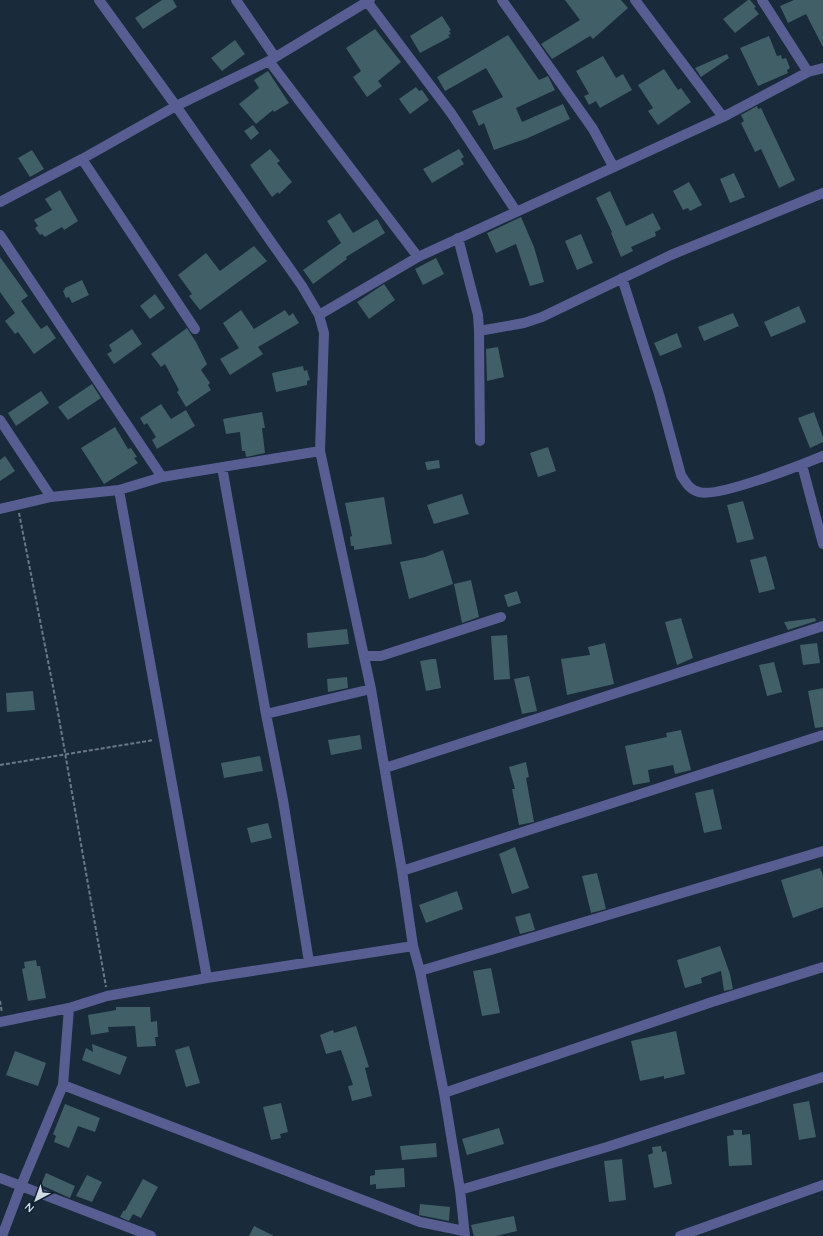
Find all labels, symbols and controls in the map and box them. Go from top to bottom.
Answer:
north arrow [16,1180,56,1220]
text: N [22,1200,37,1215]

